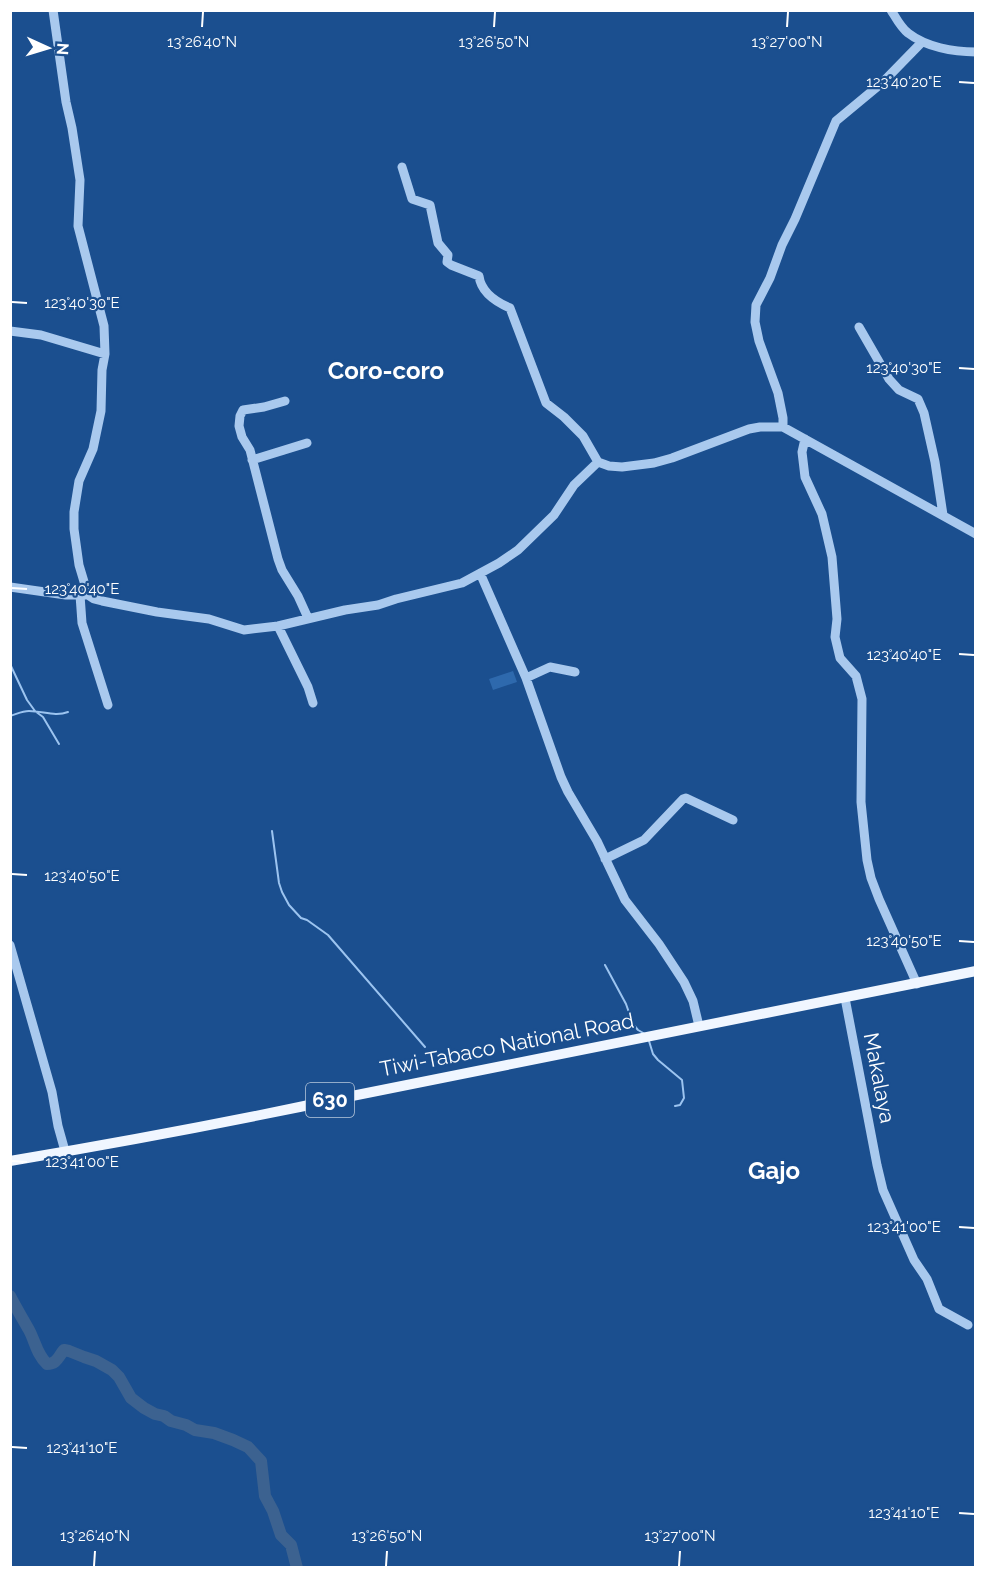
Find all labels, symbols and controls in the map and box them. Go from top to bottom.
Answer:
north arrow [18,18,78,78]
text: 13°26'40"N [167,33,237,51]
text: 13°26'50"N [459,33,529,51]
text: 13°27'00"N [751,33,823,51]
text: N [53,42,72,56]
text: 123°40'20"E [866,73,942,91]
text: 123°40'30"E [44,294,120,312]
district label: Coro-coro [328,356,444,385]
text: 123°40'30"E [866,359,942,377]
text: 123°40'40"E [45,580,119,598]
text: 123°40'40"E [867,646,941,664]
text: 123°40'50"E [44,867,120,885]
text: 123°40'50"E [866,932,942,950]
street label: Tiwi-Tabaco National Road [378,1008,636,1081]
street label: Makalaya [858,1031,901,1125]
road number: 630 [306,1083,354,1117]
text: 123°41'00"E [45,1153,119,1171]
district label: Gajo [748,1156,800,1185]
text: 123°41'00"E [867,1218,941,1236]
text: 123°41'10"E [47,1439,117,1457]
text: 123°41'10"E [869,1504,939,1522]
text: 13°26'40"N [60,1527,130,1545]
text: 13°26'50"N [352,1527,422,1545]
text: 13°27'00"N [644,1527,716,1545]

